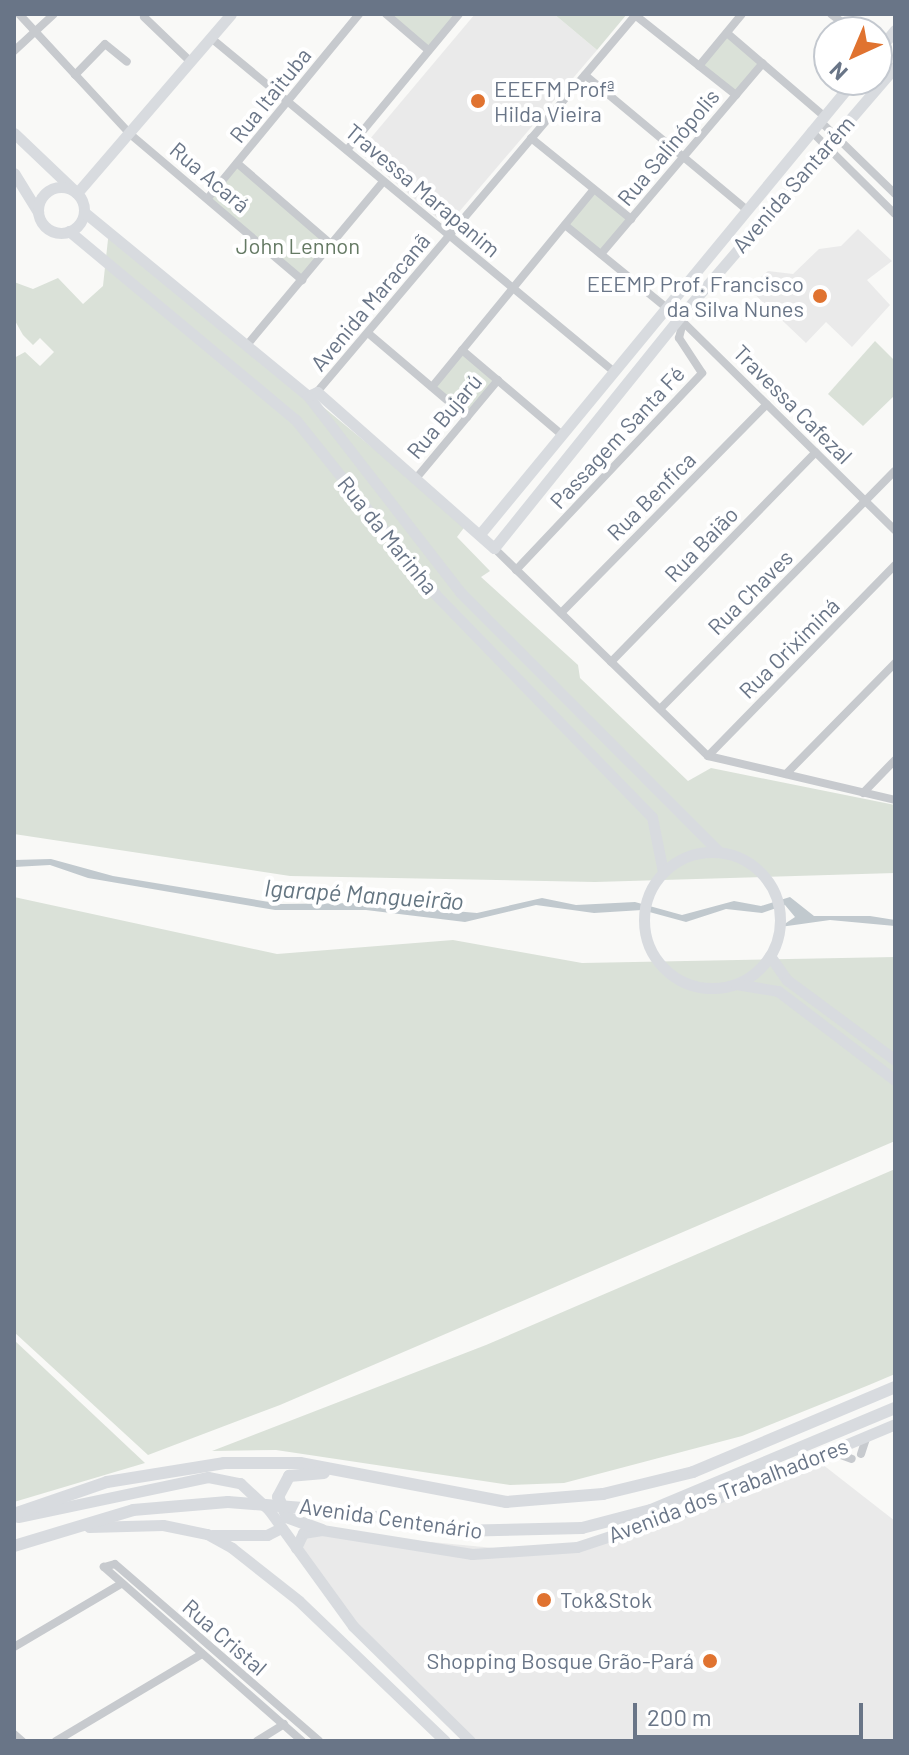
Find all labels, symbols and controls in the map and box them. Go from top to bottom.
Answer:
north arrow [813,16,893,96]
street label: Rua Itaituba [224,42,316,148]
text: N [823,57,852,86]
place label: EEEFM Profª Hilda Vieira [494,75,614,126]
street label: Rua Salinópolis [611,83,725,211]
marker: EEEFM Profª Hilda Vieira [469,92,487,110]
street label: Avenida Santarém [726,110,860,258]
street label: Travessa Marapanim [340,118,506,262]
street label: Rua Acará [165,136,255,218]
street label: Avenida Maracanã [305,228,435,376]
park label: John Lennon [236,233,360,259]
place label: EEEMP Prof. Francisco da Silva Nunes [587,270,804,322]
marker: EEEMP Prof. Francisco da Silva Nunes [811,287,829,305]
street label: Travessa Cafezal [728,339,858,469]
street label: Passagem Santa Fé [544,360,690,514]
street label: Rua Bujarú [401,368,487,464]
street label: Rua Benfica [601,446,701,546]
street label: Rua da Marinha [332,471,444,599]
street label: Rua Baião [659,501,743,587]
street label: Rua Chaves [702,544,798,640]
street label: Rua Oriximiná [733,592,845,704]
water label: Igarapé Mangueirão [263,873,465,915]
street label: Avenida dos Trabalhadores [604,1432,852,1548]
street label: Avenida Centenário [298,1492,484,1544]
place label: Tok&Stok [560,1587,652,1613]
marker: Tok&Stok [535,1591,553,1609]
street label: Rua Cristal [178,1593,272,1681]
place label: Shopping Bosque Grão-Pará [427,1648,694,1674]
marker: Shopping Bosque Grão-Pará [701,1652,719,1670]
scale bar [637,1687,867,1737]
text: 200 m [647,1702,712,1731]

